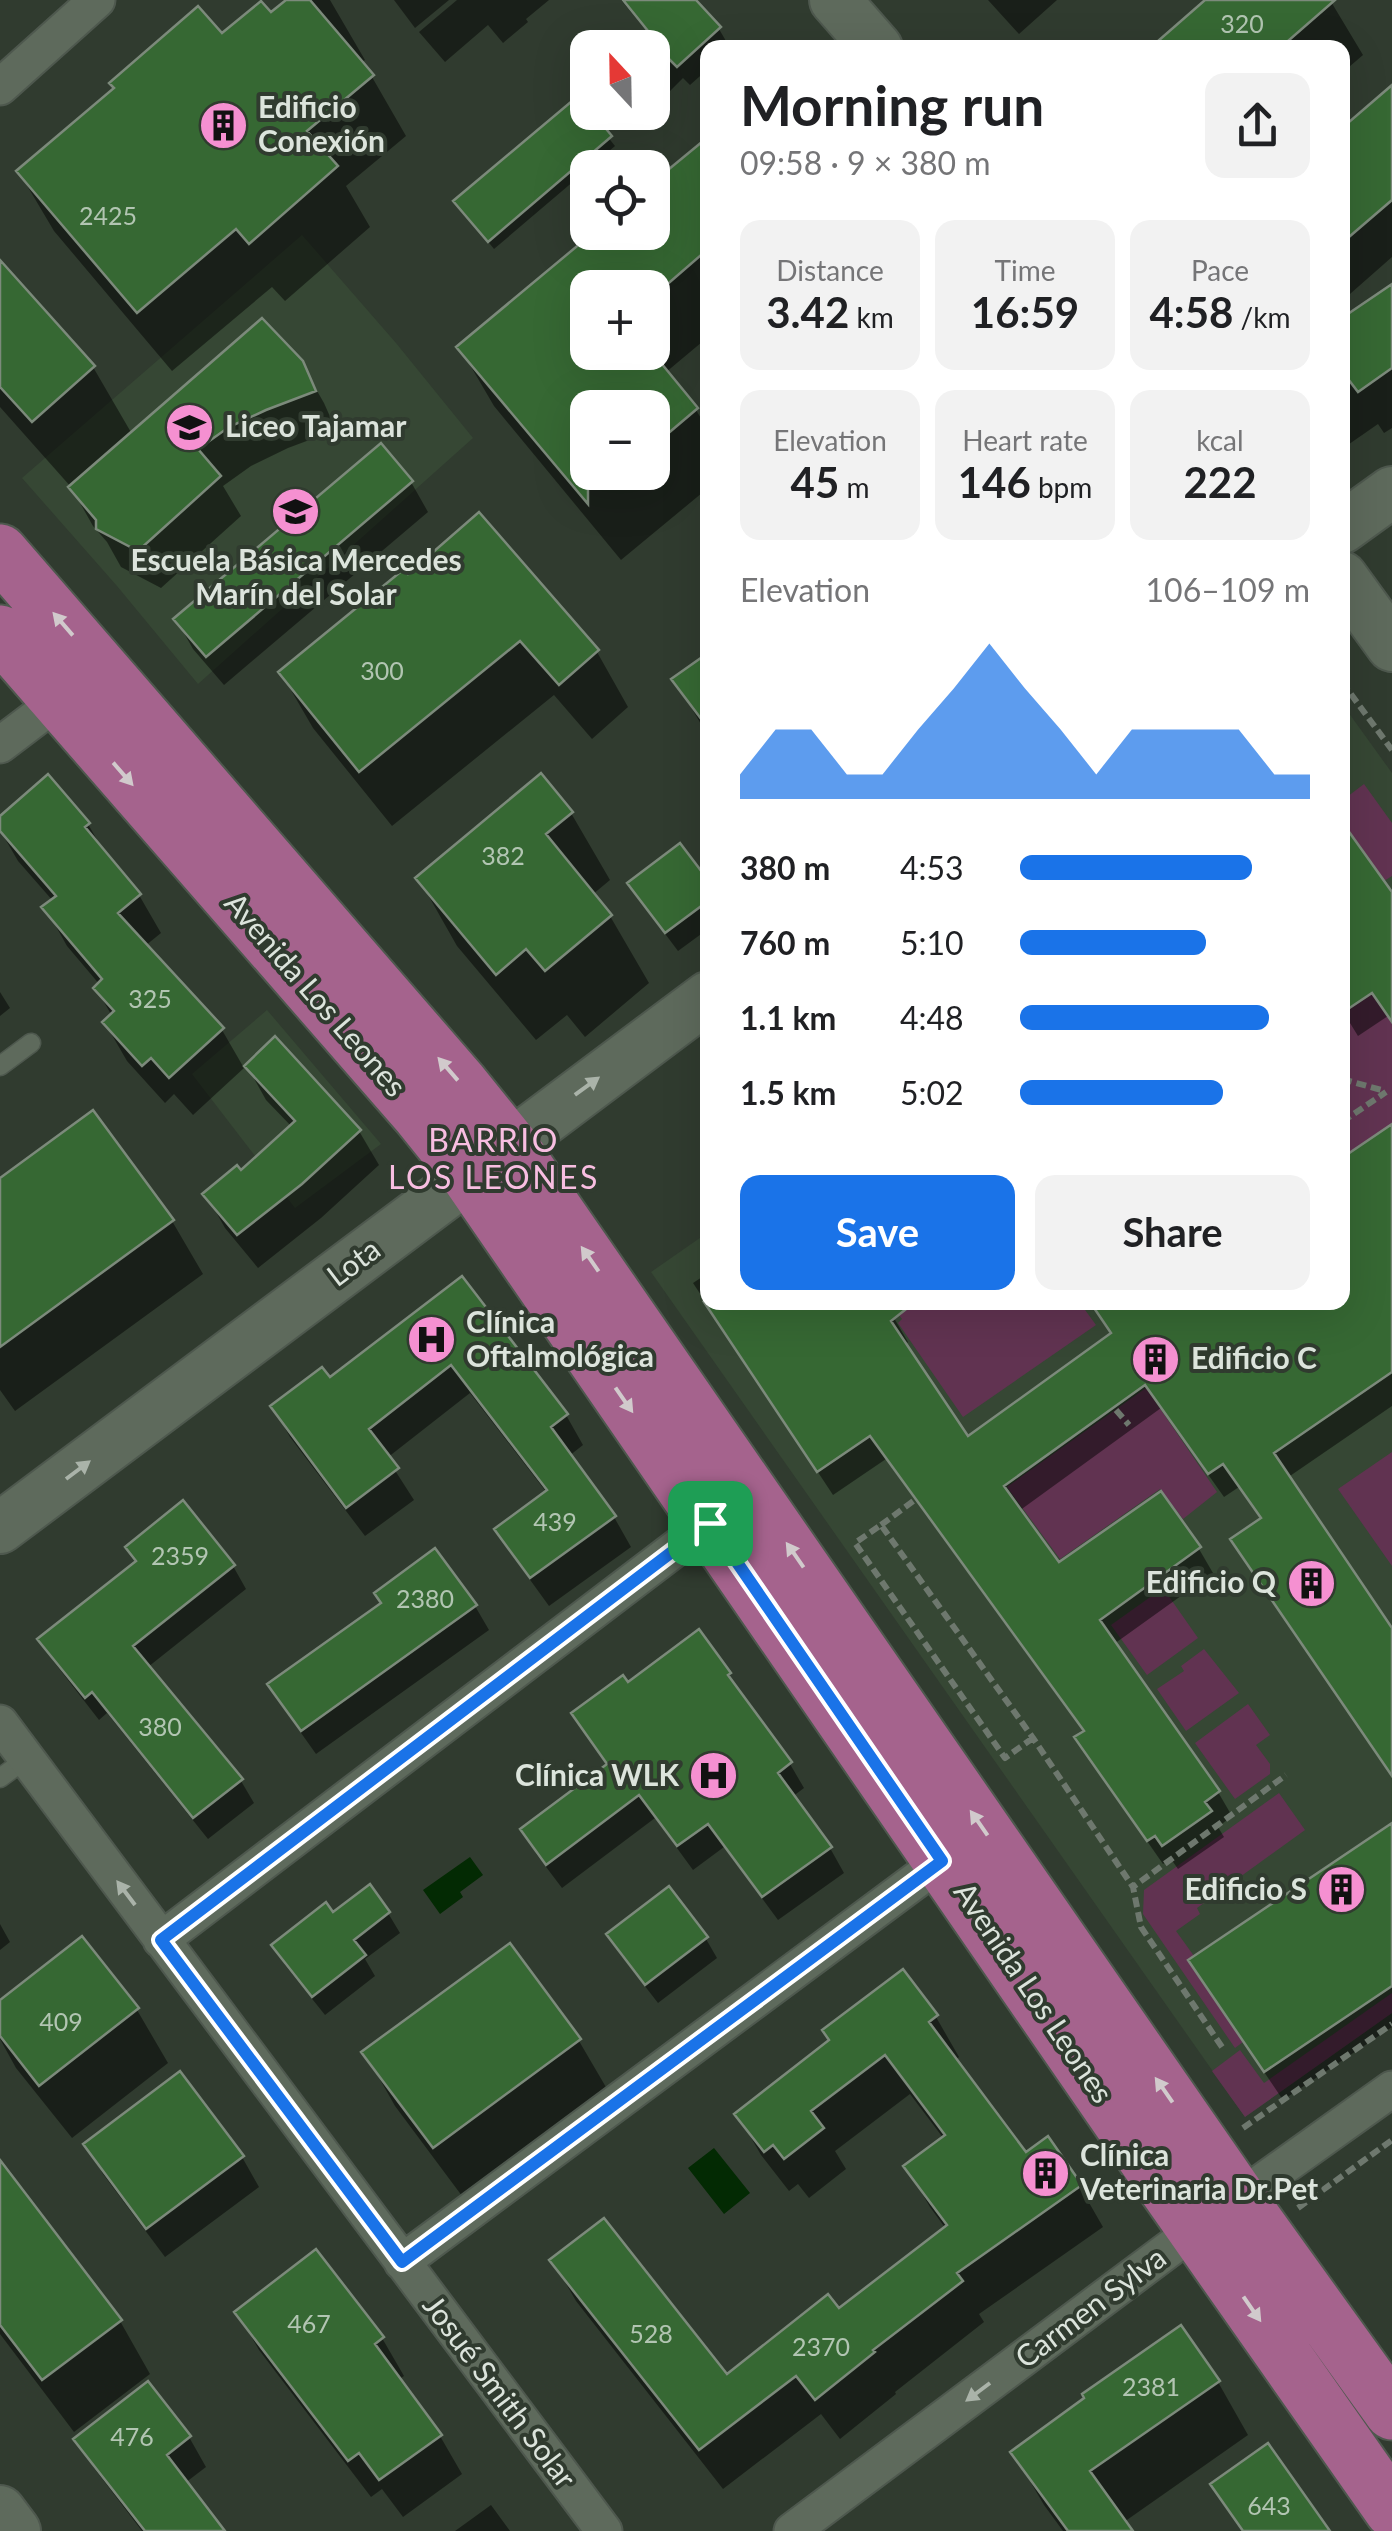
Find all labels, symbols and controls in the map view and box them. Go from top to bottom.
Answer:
house number: 320 [1220,8,1264,38]
north arrow [570,30,670,130]
map controls [570,30,670,490]
text: Morning run [740,72,1044,138]
button: share [1205,73,1310,178]
place label: Edificio Conexión [258,88,385,158]
building icon: Edificio Conexión [197,99,249,151]
text: 09:58 · 9 × 380 m [740,143,991,182]
button: locate [570,150,670,250]
house number: 2425 [79,200,137,230]
text: Distance [776,253,884,287]
text: Time [995,253,1055,287]
text: Pace [1191,253,1249,287]
button: + [570,270,670,370]
text: 3.42 [766,287,849,337]
text: 16:59 [971,287,1079,337]
text: 4:58 [1150,287,1233,337]
text: km [849,300,894,334]
text: /km [1233,300,1290,334]
button: − [570,390,670,490]
school or university icon: Liceo Tajamar [164,401,216,453]
place label: Liceo Tajamar [225,407,407,443]
text: Elevation [773,423,887,457]
text: Heart rate [962,423,1088,457]
text: kcal [1196,423,1244,457]
text: 45 [791,457,839,507]
text: 146 [958,457,1031,507]
text: 222 [1183,457,1257,507]
text: m [839,470,869,504]
text: bpm [1031,470,1092,504]
school or university icon: Escuela Básica Mercedes Marín del Solar [270,486,322,538]
place label: Escuela Básica Mercedes Marín del Solar [130,541,462,611]
text: Elevation [740,570,870,609]
text: 106–109 m [1146,570,1310,609]
one-way arrow [52,612,74,637]
house number: 300 [360,655,404,685]
one-way arrow [111,761,133,786]
house number: 382 [481,840,525,870]
text: 380 m [740,848,830,887]
text: 4:53 [900,848,964,887]
street label: Avenida Los Leones [218,884,415,1103]
text: 760 m [740,923,830,962]
text: 5:10 [900,923,964,962]
house number: 325 [128,983,172,1013]
text: 1.1 km [740,998,836,1037]
text: 4:48 [900,998,964,1037]
one-way arrow [438,1057,460,1082]
text: 1.5 km [740,1073,836,1112]
text: 5:02 [900,1073,964,1112]
one-way arrow [574,1076,600,1096]
district label: BARRIO LOS LEONES [388,1120,600,1196]
button: Save [740,1175,1015,1290]
button: Share [1035,1175,1310,1290]
street label: Lota [319,1230,386,1293]
one-way arrow [581,1245,600,1272]
place label: Clínica Oftalmológica [466,1303,654,1373]
hospital icon: Clínica Oftalmológica [405,1314,457,1366]
building icon: Edificio C [1130,1333,1182,1385]
place label: Edificio C [1191,1339,1317,1375]
one-way arrow [614,1386,633,1413]
one-way arrow [65,1460,91,1480]
pin [668,1481,753,1566]
icon: arrive [683,1496,738,1551]
house number: 439 [533,1506,577,1536]
house number: 2359 [151,1540,209,1570]
one-way arrow [786,1542,805,1569]
building icon: Edificio Q [1285,1557,1337,1609]
place label: Edificio Q [1146,1563,1277,1599]
house number: 2380 [396,1583,454,1613]
house number: 380 [138,1711,182,1741]
hospital icon: Clínica WLK [688,1750,740,1802]
place label: Clínica WLK [515,1756,679,1792]
one-way arrow [970,1809,989,1836]
building icon: Edificio S [1316,1864,1368,1916]
place label: Edificio S [1185,1870,1307,1906]
street label: Avenida Los Leones [948,1875,1122,2109]
one-way arrow [117,1880,137,1906]
house number: 409 [39,2006,83,2036]
one-way arrow [1155,2077,1174,2104]
place label: Clínica Veterinaria Dr.Pet [1079,2136,1318,2206]
building icon: Clínica Veterinaria Dr.Pet [1019,2147,1071,2199]
street label: Carmen Sylva [1008,2238,1172,2375]
street label: Josué Smith Solar [417,2288,585,2494]
one-way arrow [1242,2296,1261,2323]
house number: 467 [287,2308,331,2338]
house number: 528 [629,2318,673,2348]
house number: 2370 [792,2331,850,2361]
house number: 2381 [1122,2371,1180,2401]
one-way arrow [965,2382,991,2402]
house number: 476 [110,2421,154,2451]
house number: 643 [1247,2490,1291,2520]

